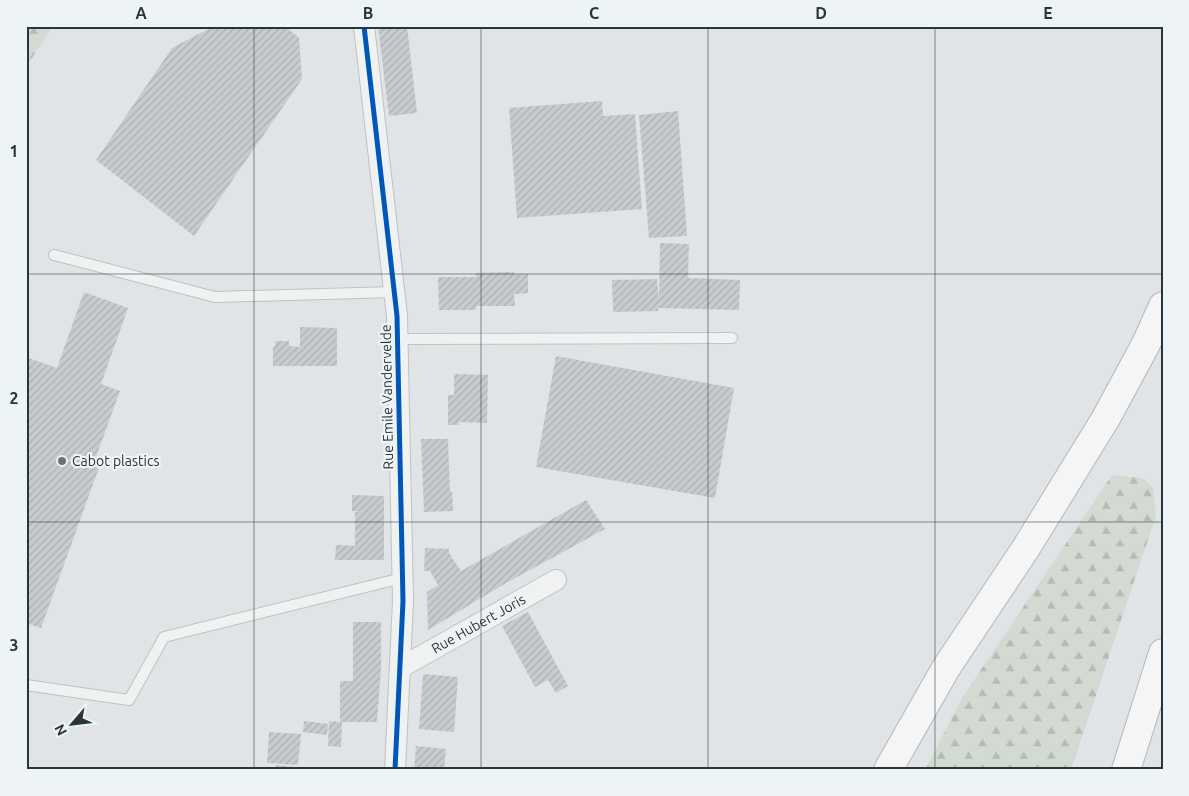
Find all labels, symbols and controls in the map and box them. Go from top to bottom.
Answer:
text: A [135,4,147,22]
text: B [363,4,373,22]
text: C [589,4,599,22]
text: D [815,4,827,22]
text: E [1043,4,1053,22]
text: 1 [9,142,19,160]
street label: Rue Emile Vandervelde [378,324,396,470]
text: 2 [9,389,19,407]
place label: Cabot plastics [72,453,160,469]
marker: Cabot plastics [56,455,68,467]
street label: Rue Hubert Joris [429,591,528,657]
text: 3 [9,636,19,654]
north arrow [48,698,98,748]
text: N [51,722,70,738]

